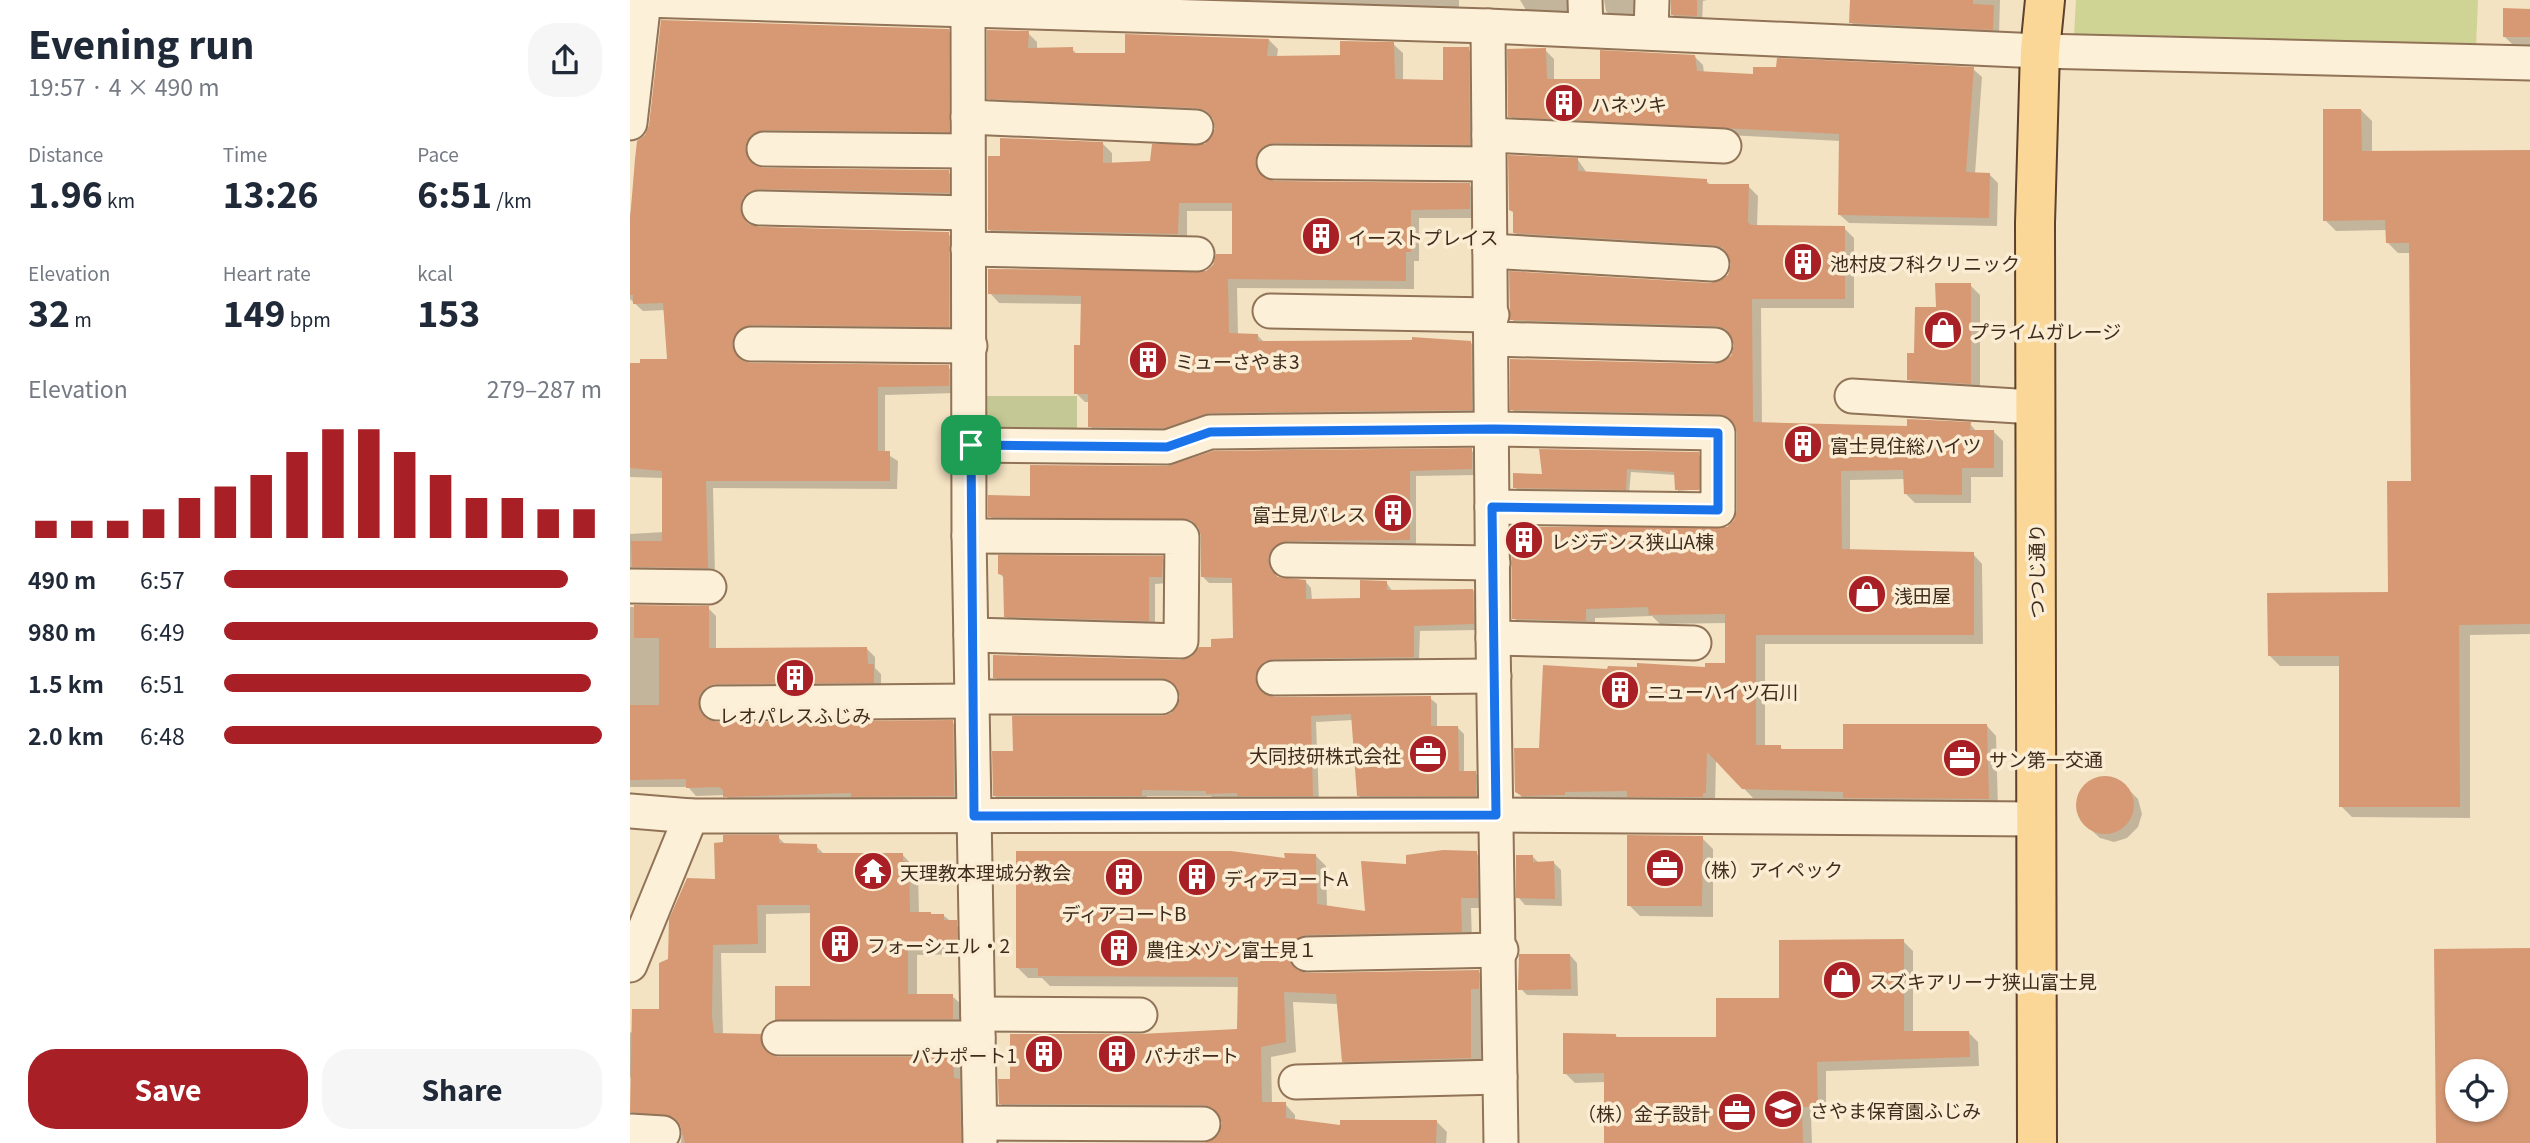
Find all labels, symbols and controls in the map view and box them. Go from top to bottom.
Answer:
text: Evening run [28,15,254,70]
button: share [528,23,602,97]
text: 19:57 · 4 × 490 m [28,69,219,103]
building icon: ハネツキ [1543,82,1585,124]
place label: ハネツキ [1591,90,1667,117]
text: Distance [28,140,103,167]
text: Time [223,140,267,167]
text: Pace [417,140,459,167]
text: 1.96 [28,167,103,218]
text: 13:26 [223,167,318,218]
text: 6:51 [417,167,492,218]
text: km [103,186,135,213]
text: /km [492,186,532,213]
building icon: イーストプレイス [1300,215,1342,257]
place label: イーストプレイス [1348,223,1498,250]
building icon: 池村皮フ科クリニック [1782,241,1824,283]
place label: 池村皮フ科クリニック [1830,249,2020,276]
text: Elevation [28,259,110,286]
text: Heart rate [223,259,311,286]
text: kcal [417,259,453,286]
text: 32 [28,286,70,337]
text: 149 [223,286,286,337]
text: 153 [417,286,480,337]
text: m [70,305,92,332]
text: bpm [286,305,331,332]
shop icon: プライムガレージ [1922,309,1964,351]
place label: プライムガレージ [1970,317,2121,344]
building icon: ミューさやま3 [1127,339,1169,381]
place label: ミューさやま3 [1175,347,1300,374]
text: Elevation [28,371,128,405]
text: 279–287 m [487,371,602,405]
pin [941,415,1001,475]
building icon: 富士見住総ハイツ [1782,423,1824,465]
icon: arrive [952,426,990,464]
place label: 富士見住総ハイツ [1830,431,1982,458]
building icon: 富士見パレス [1372,492,1414,534]
place label: 富士見パレス [1252,500,1366,527]
building icon: レジデンス狭山A棟 [1503,519,1545,561]
street label: つつじ通り [2022,523,2049,619]
place label: レジデンス狭山A棟 [1551,527,1714,554]
text: 490 m [28,562,96,596]
text: 6:57 [140,562,185,596]
shop icon: 浅田屋 [1846,573,1888,615]
place label: 浅田屋 [1894,581,1951,608]
text: 980 m [28,614,96,648]
text: 6:49 [140,614,185,648]
building icon: レオパレスふじみ [774,657,816,699]
text: 1.5 km [28,666,104,700]
text: 6:51 [140,666,185,700]
building icon: ニューハイツ石川 [1599,669,1641,711]
place label: ニューハイツ石川 [1647,677,1798,704]
place label: レオパレスふじみ [719,701,871,728]
text: 2.0 km [28,718,104,752]
text: 6:48 [140,718,185,752]
office icon: 大同技研株式会社 [1407,733,1449,775]
office icon: サン第一交通 [1941,737,1983,779]
place label: 大同技研株式会社 [1249,741,1401,768]
place label: サン第一交通 [1989,745,2103,772]
office icon: （株）アイペック [1644,847,1686,889]
temple icon: 天理教本理城分教会 [852,850,894,892]
place label: （株）アイペック [1692,855,1843,882]
building icon: ディアコートB [1103,856,1145,898]
building icon: ディアコートA [1176,856,1218,898]
place label: 天理教本理城分教会 [900,858,1071,885]
place label: ディアコートA [1224,864,1349,891]
place label: ディアコートB [1061,899,1187,926]
building icon: フォーシェル・2 [819,923,861,965]
building icon: 農住メゾン富士見１ [1098,927,1140,969]
place label: フォーシェル・2 [867,931,1010,958]
place label: 農住メゾン富士見１ [1146,935,1317,962]
shop icon: スズキアリーナ狭山富士見 [1821,959,1863,1001]
place label: スズキアリーナ狭山富士見 [1869,967,2097,994]
building icon: パナポート1 [1023,1033,1065,1075]
building icon: パナポート [1096,1033,1138,1075]
place label: パナポート1 [911,1041,1017,1068]
place label: パナポート [1144,1041,1239,1068]
button: Save [28,1049,308,1129]
button: Share [322,1049,602,1129]
map controls [2445,1059,2508,1122]
button: locate [2445,1059,2508,1122]
school or university icon: さやま保育園ふじみ [1762,1088,1804,1130]
office icon: （株）金子設計 [1716,1091,1758,1133]
place label: さやま保育園ふじみ [1810,1096,1981,1123]
place label: （株）金子設計 [1577,1099,1710,1126]

